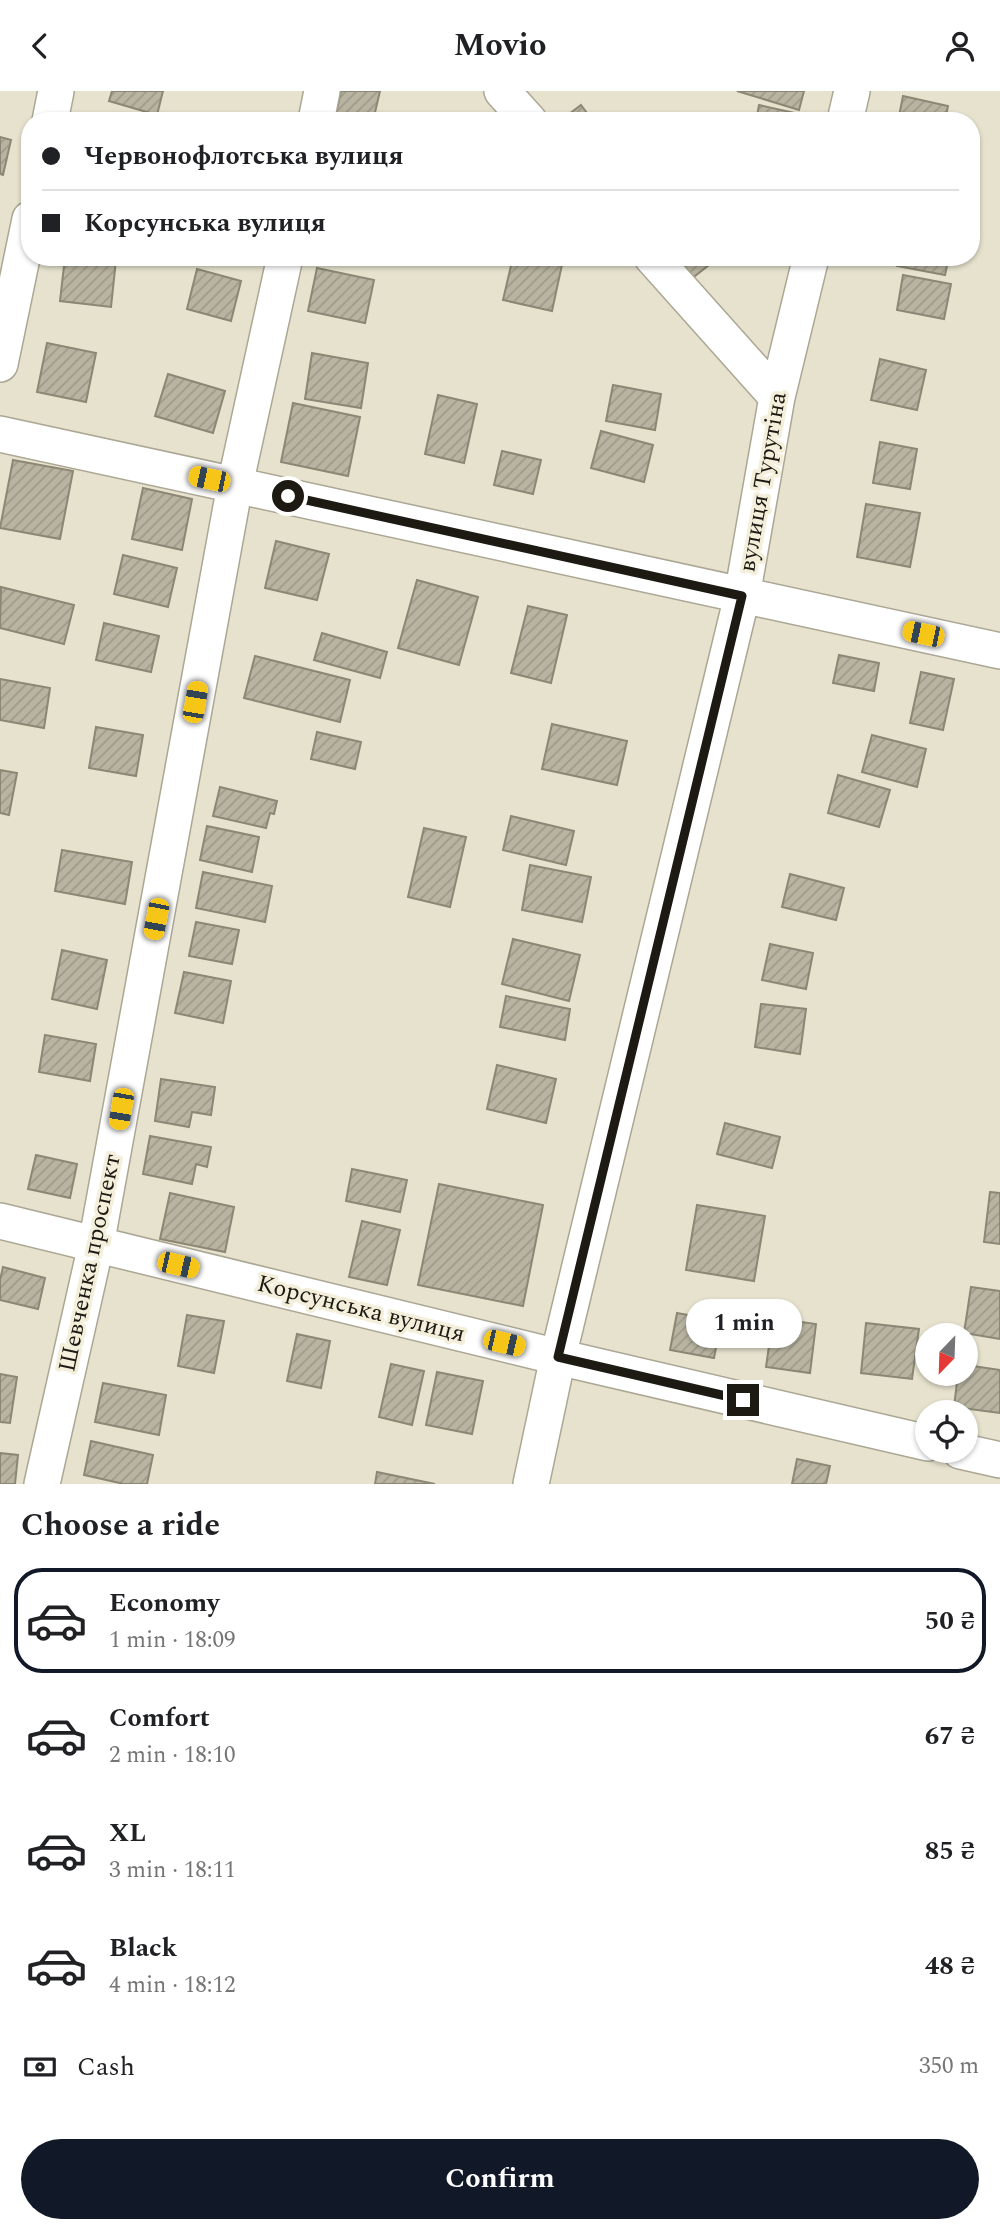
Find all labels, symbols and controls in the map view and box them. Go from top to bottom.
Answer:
text: Movio [454,21,546,70]
icon: back [21,27,59,65]
icon: person [941,27,979,65]
text: Червонофлотська вулиця [84,136,403,176]
text: Корсунська вулиця [84,203,326,243]
street label: вулиця Турутіна [729,389,797,575]
car [187,464,232,494]
route start [272,480,304,512]
car [901,619,946,649]
car [182,679,209,725]
car [142,896,171,942]
car [108,1086,135,1132]
street label: Шевченка проспект [49,1151,131,1375]
car [156,1250,201,1280]
street label: Корсунська вулиця [253,1266,469,1352]
callout: 1 min [685,1299,801,1347]
text: 1 min [713,1306,775,1341]
north arrow [915,1323,978,1386]
map controls [915,1323,978,1463]
car [482,1328,527,1358]
route end [727,1384,759,1416]
button: locate [915,1400,978,1463]
text: Choose a ride [21,1501,220,1550]
text: Economy [109,1583,219,1623]
icon: car [25,1589,88,1652]
text: 50 ₴ [925,1601,975,1641]
text: 1 min · 18:09 [109,1623,236,1658]
text: Comfort [109,1698,210,1738]
icon: car [25,1704,88,1767]
text: 67 ₴ [925,1716,975,1756]
text: 2 min · 18:10 [109,1738,236,1773]
text: XL [109,1813,146,1853]
icon: car [25,1819,88,1882]
text: 85 ₴ [925,1831,975,1871]
text: 3 min · 18:11 [109,1853,236,1888]
text: Black [109,1928,177,1968]
icon: car [25,1934,88,1997]
text: 48 ₴ [925,1946,975,1986]
text: 4 min · 18:12 [109,1968,236,2003]
text: Cash [77,2047,135,2087]
icon: cash [21,2048,59,2086]
text: 350 m [919,2049,979,2084]
button: Confirm [21,2139,979,2219]

